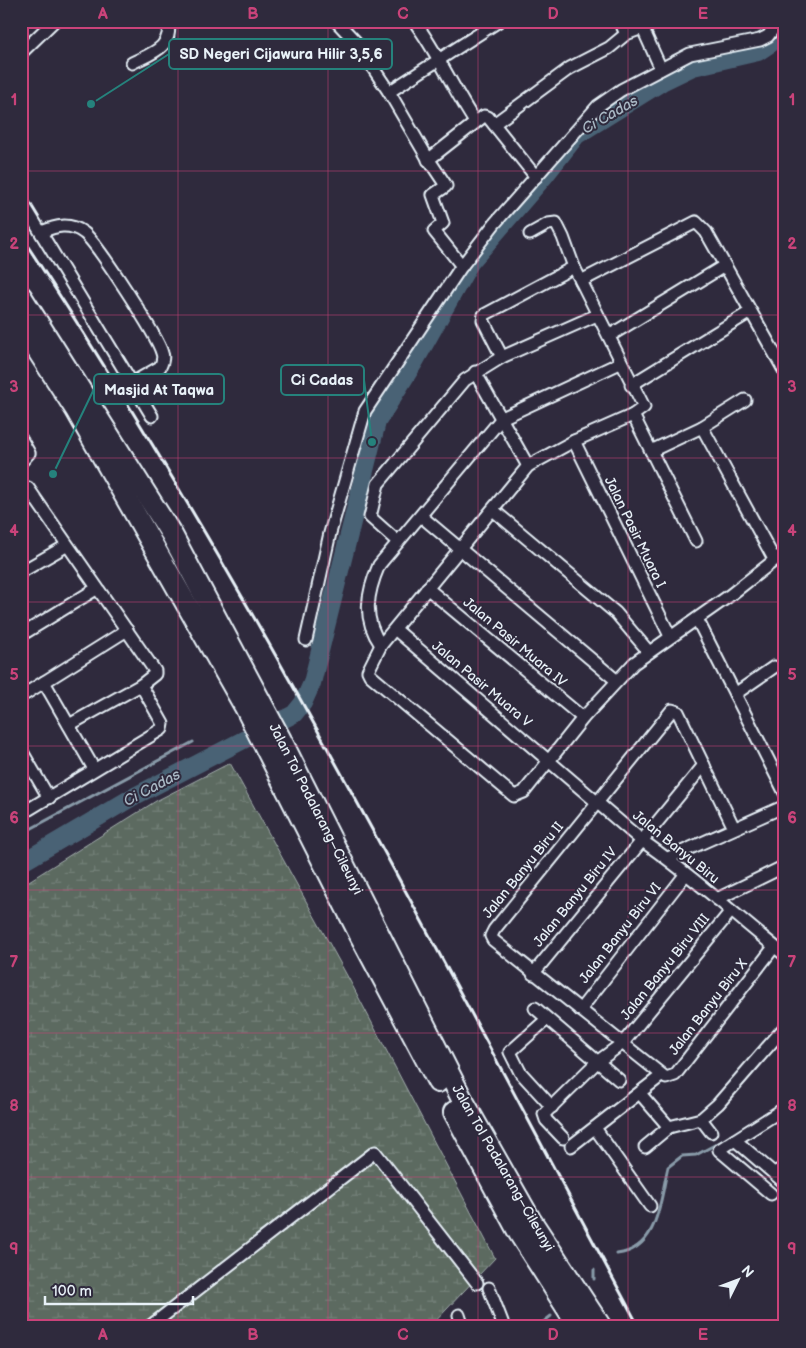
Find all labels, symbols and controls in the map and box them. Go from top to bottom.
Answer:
text: A [97,5,108,24]
text: B [247,5,259,24]
text: C [397,5,409,24]
text: D [547,5,559,24]
text: E [698,5,708,24]
callout: SD Negeri Cijawura Hilir 3,5,6 [169,39,392,69]
text: SD Negeri Cijawura Hilir 3,5,6 [179,45,383,64]
text: 1 [11,91,17,110]
water label: Ci Cadas [579,91,642,139]
text: 1 [789,91,795,110]
text: 2 [9,235,19,254]
text: 2 [787,235,797,254]
callout: Ci Cadas [281,365,364,395]
text: Ci Cadas [291,371,353,390]
callout: Masjid At Taqwa [94,374,224,404]
text: 3 [9,378,19,397]
text: 3 [787,378,797,397]
text: Masjid At Taqwa [104,381,214,400]
street label: Jalan Pasir Muara I [601,474,669,590]
text: 4 [9,522,19,541]
text: 4 [787,522,797,541]
street label: Jalan Pasir Muara IV [460,594,571,691]
street label: Jalan Pasir Muara V [429,637,536,731]
text: 5 [9,666,19,685]
text: 5 [787,666,797,685]
street label: Jalan Tol Padalarang–Cileunyi [265,721,367,897]
water label: Ci Cadas [120,765,184,811]
street label: Jalan Banyu Biru [629,807,723,887]
text: 6 [9,809,19,828]
text: 6 [787,809,797,828]
street label: Jalan Banyu Biru II [479,818,567,922]
street label: Jalan Banyu Biru IV [530,843,621,950]
street label: Jalan Banyu Biru VI [575,879,665,987]
street label: Jalan Banyu Biru VIII [617,910,713,1024]
text: 7 [10,953,19,972]
text: 7 [788,953,797,972]
street label: Jalan Banyu Biru X [665,955,751,1059]
street label: Jalan Tol Padalarang–Cileunyi [448,1082,558,1254]
text: 8 [9,1097,19,1116]
text: 8 [787,1097,797,1116]
text: 9 [9,1240,19,1259]
text: 9 [787,1240,797,1259]
north arrow [714,1256,764,1306]
text: N [737,1262,757,1281]
scale bar [45,1273,192,1305]
text: 100 m [52,1282,92,1301]
text: A [97,1326,108,1345]
text: B [247,1326,259,1345]
text: C [397,1326,409,1345]
text: D [547,1326,559,1345]
text: E [698,1326,708,1345]

